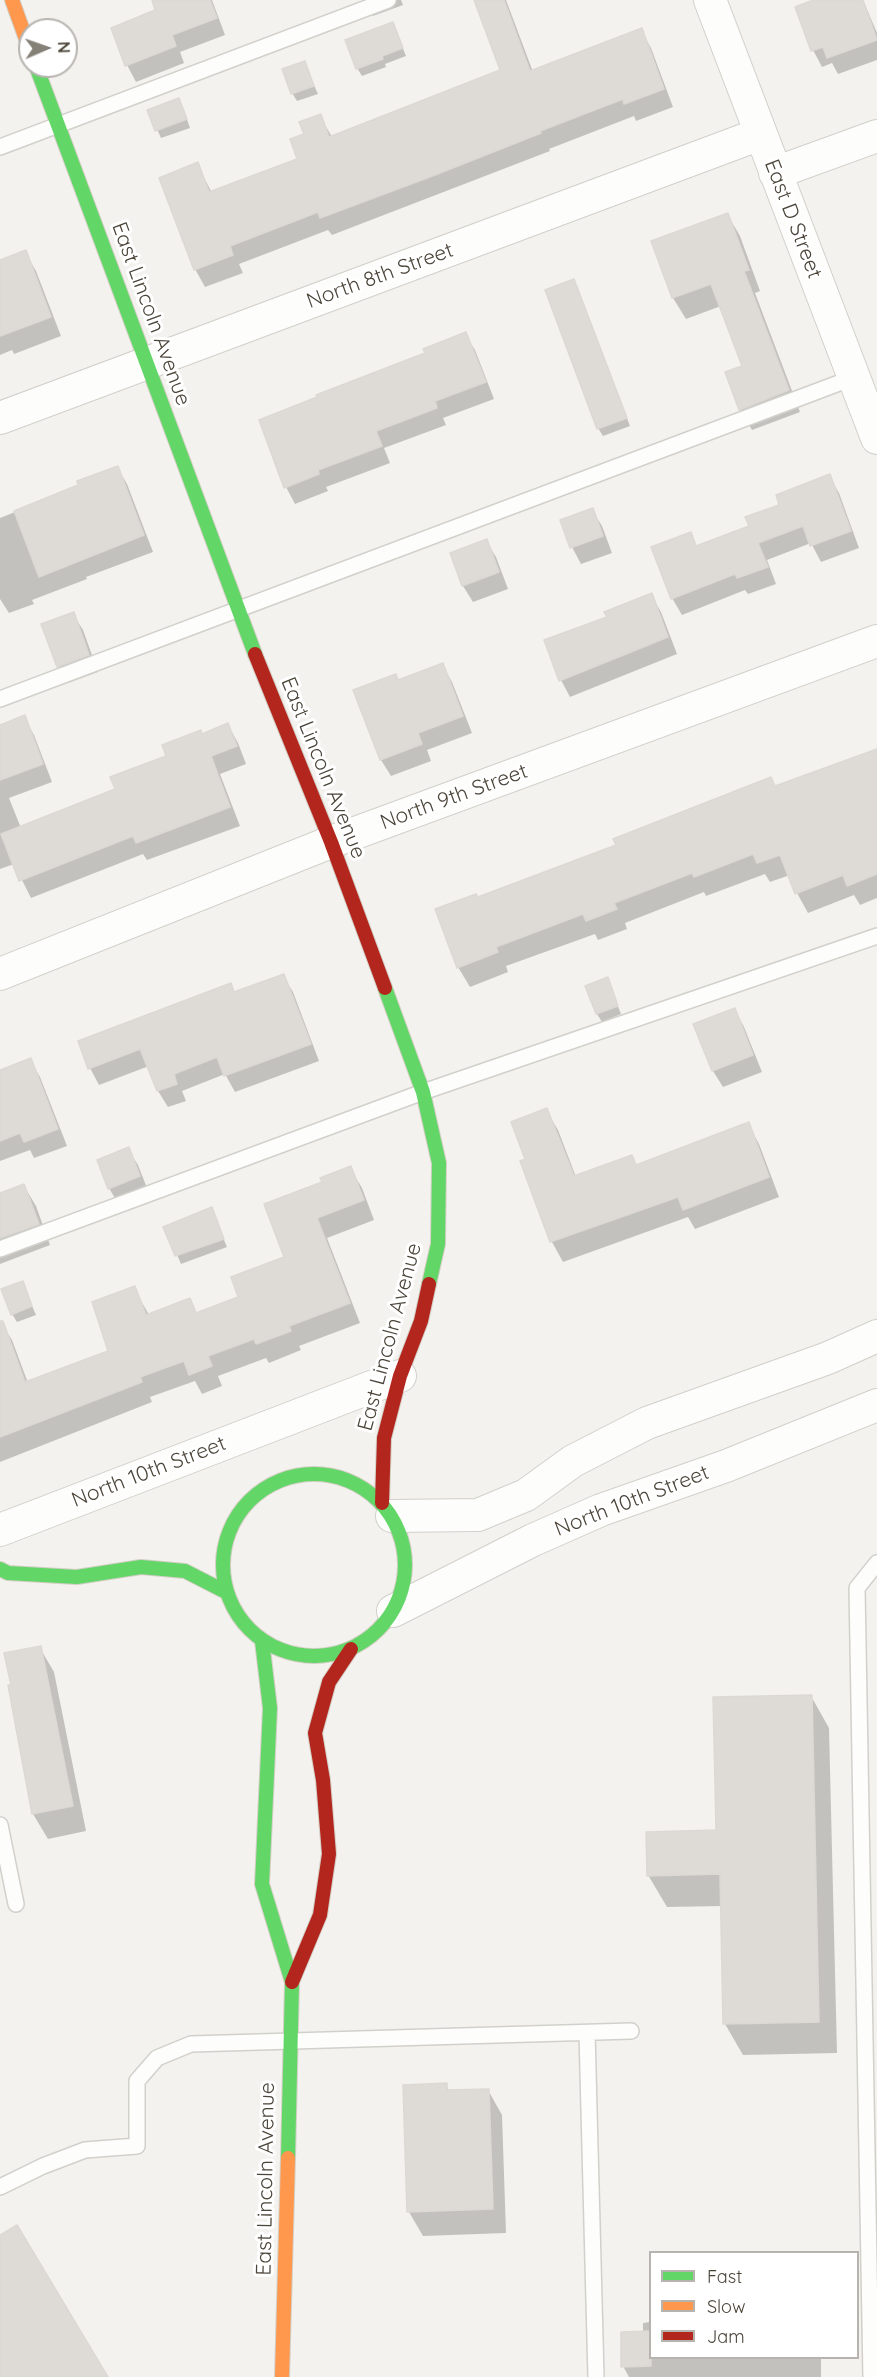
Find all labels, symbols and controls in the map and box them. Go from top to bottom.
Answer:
north arrow [18,18,78,78]
text: N [54,41,74,54]
street label: East D Street [759,156,827,282]
street label: East Lincoln Avenue [106,219,196,409]
street label: North 8th Street [303,238,457,314]
street label: East Lincoln Avenue [275,674,371,862]
street label: North 9th Street [377,759,531,835]
street label: East Lincoln Avenue [353,1240,427,1434]
street label: North 10th Street [68,1431,230,1513]
street label: North 10th Street [551,1460,713,1542]
street label: East Lincoln Avenue [252,2082,280,2276]
legend [649,2251,859,2359]
text: Fast [707,2265,742,2288]
text: Slow [707,2295,745,2318]
text: Jam [707,2325,745,2348]

